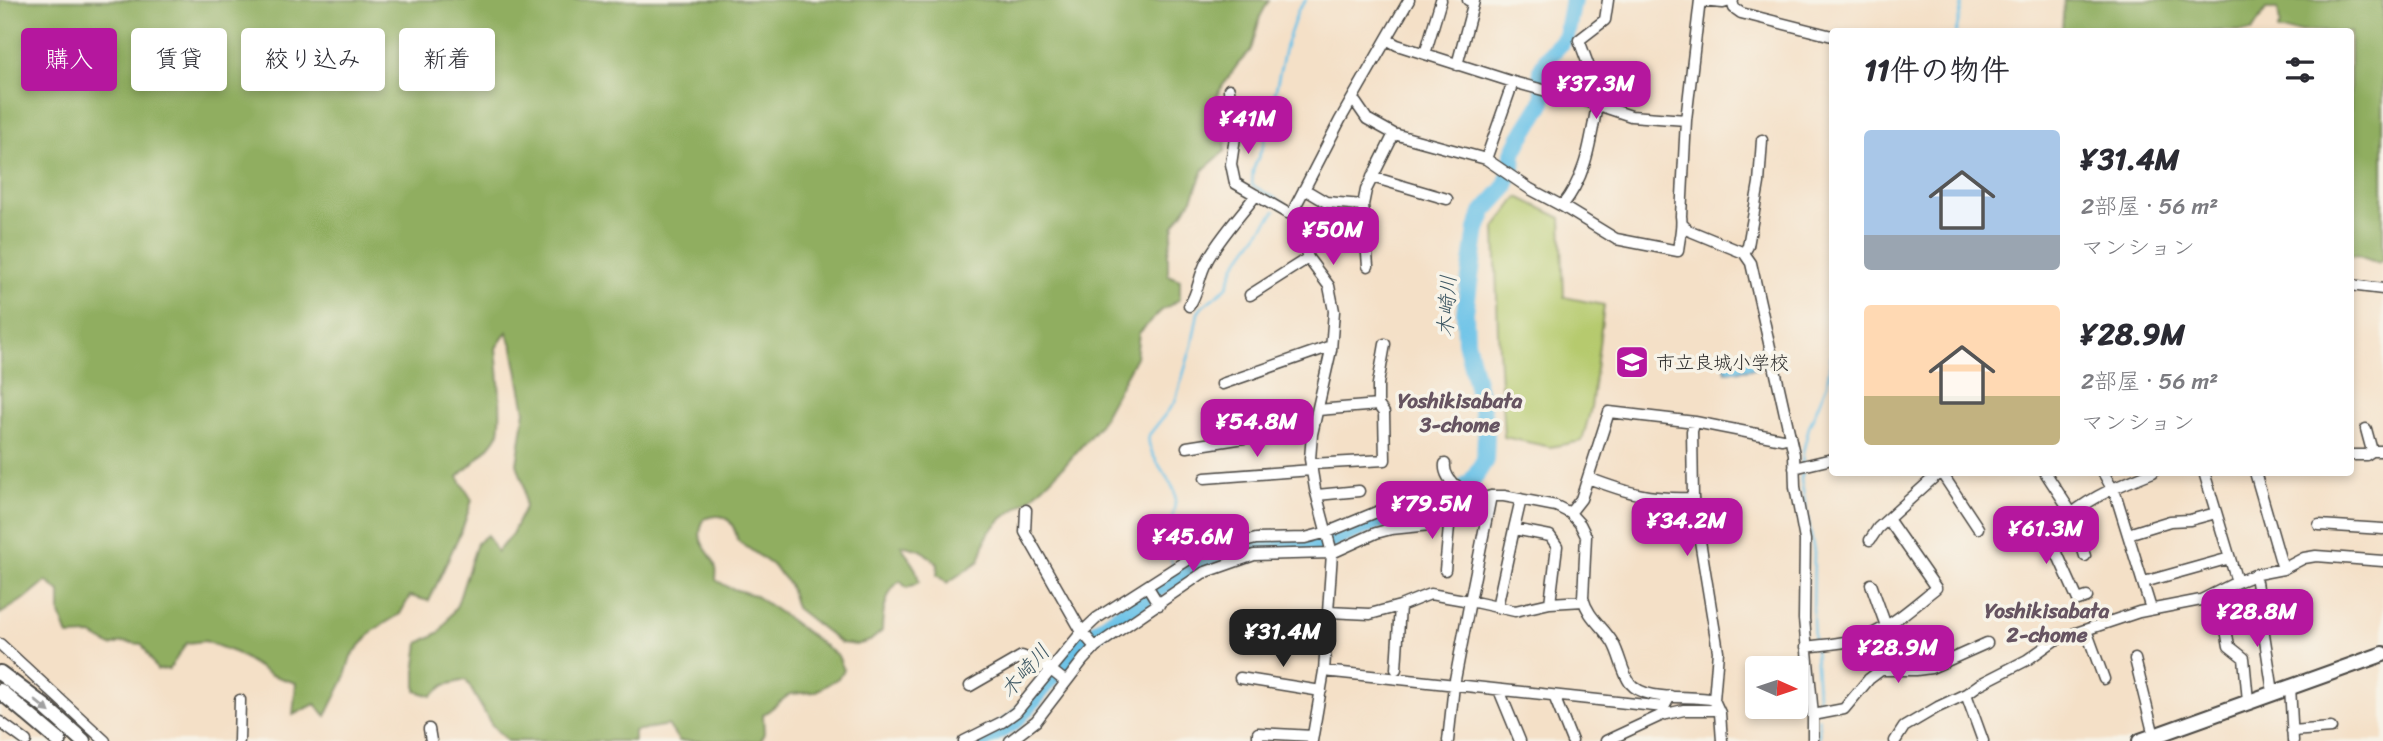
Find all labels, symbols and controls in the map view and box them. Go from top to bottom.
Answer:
chip: 購入 [21,28,117,91]
chip: 賃貸 [131,28,227,91]
chip: 絞り込み [241,28,385,91]
chip: 新着 [399,28,495,91]
text: 11件の物件 [1864,43,2010,97]
icon: filters [2281,51,2319,89]
pin: ¥37.3M [1539,61,1653,121]
text: ¥37.3M [1558,63,1634,104]
pin: ¥41M [1207,96,1289,156]
text: ¥41M [1220,98,1276,139]
text: ¥31.4M [2081,132,2179,186]
icon: home [1920,158,2004,242]
text: 2部屋 · 56 m² [2081,186,2218,227]
pin: ¥50M [1292,208,1374,267]
text: ¥50M [1303,209,1363,250]
text: マンション [2081,227,2195,268]
water label: 木崎川 [1426,274,1468,338]
text: ¥28.9M [2081,307,2185,361]
icon: home [1920,333,2004,417]
school or university icon: 市立良城小学校 [1613,343,1651,381]
place label: 市立良城小学校 [1656,346,1789,379]
text: 2部屋 · 56 m² [2081,361,2218,402]
district label: Yoshikisabata 3-chome [1398,382,1523,444]
pin: ¥54.8M [1200,400,1314,459]
text: ¥54.8M [1217,401,1297,442]
text: マンション [2081,402,2195,443]
pin: ¥79.5M [1375,482,1489,541]
text: ¥79.5M [1392,483,1472,524]
pin: ¥34.2M [1630,498,1744,558]
text: ¥34.2M [1648,500,1726,541]
pin: ¥61.3M [1989,506,2103,566]
text: ¥61.3M [2009,508,2083,549]
pin: ¥45.6M [1136,514,1250,574]
text: ¥45.6M [1153,516,1233,557]
pin: ¥28.8M [2200,590,2314,649]
text: ¥28.8M [2217,591,2297,632]
district label: Yoshikisabata 2-chome [1985,592,2110,654]
pin: ¥31.4M [1226,610,1340,669]
text: ¥31.4M [1245,611,1321,652]
pin: ¥28.9M [1841,626,1955,685]
text: ¥28.9M [1858,627,1938,668]
water label: 木崎川 [990,635,1060,707]
north arrow [1745,656,1808,719]
map controls [1745,656,1808,719]
one-way arrow [33,698,51,713]

